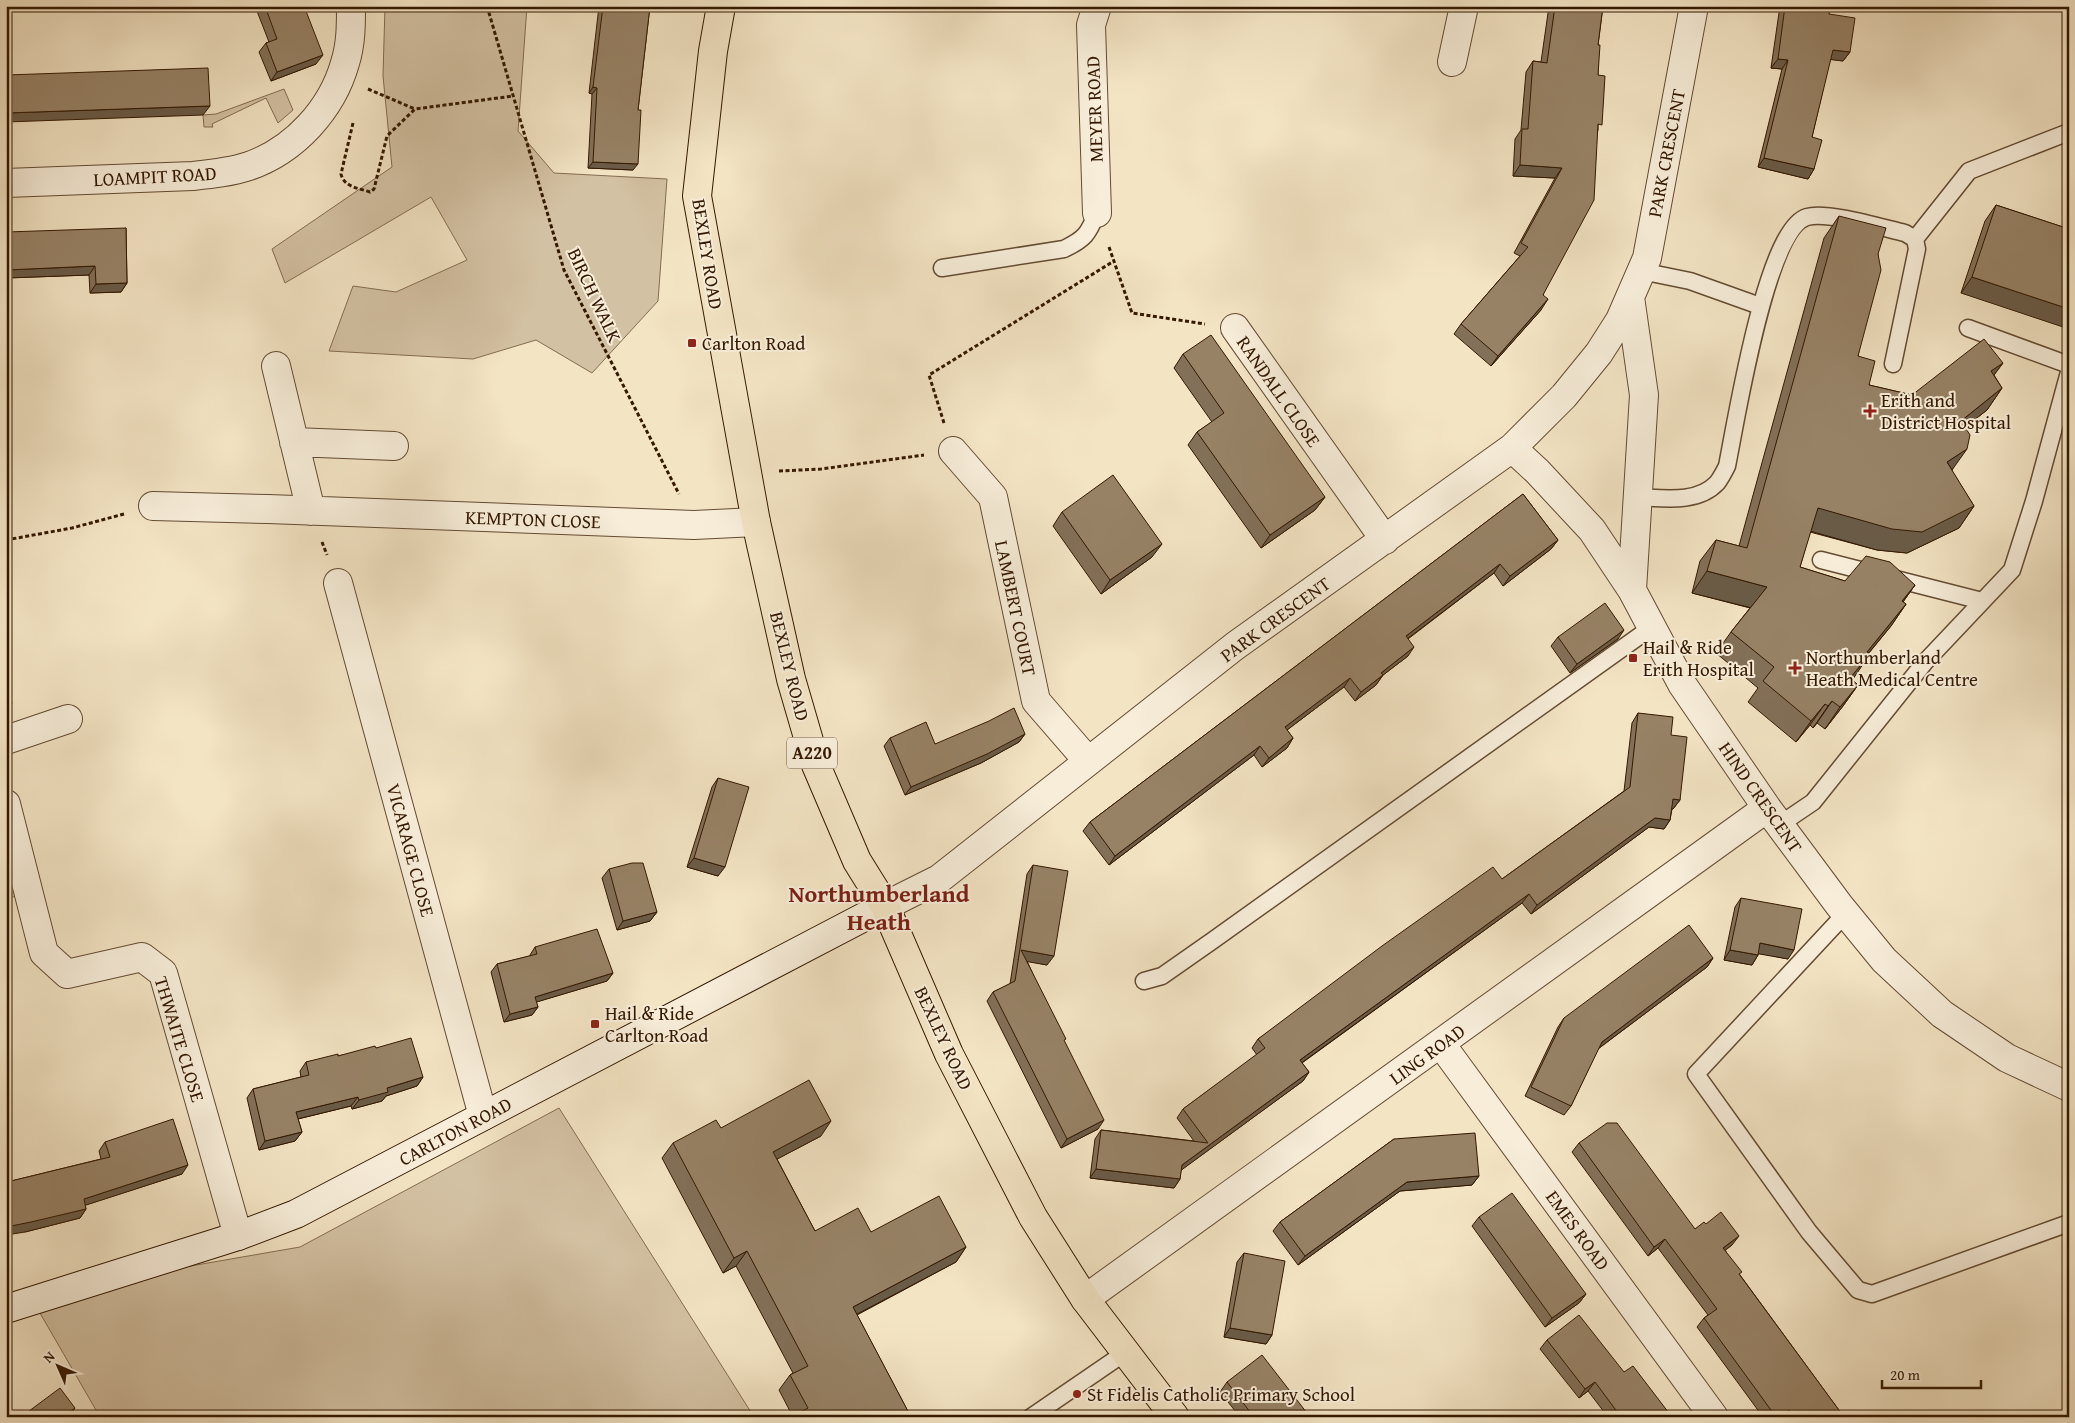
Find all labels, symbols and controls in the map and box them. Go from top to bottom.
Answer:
street label: MEYER ROAD [1078,55,1110,163]
street label: PARK CRESCENT [1640,86,1692,220]
street label: LOAMPIT ROAD [93,159,217,193]
street label: BEXLEY ROAD [685,197,731,311]
street label: BIRCH WALK [561,243,629,348]
place label: Carlton Road [702,329,806,357]
street label: RANDALL CLOSE [1230,330,1328,453]
marker: Carlton Road [686,337,698,349]
place label: Erith and District Hospital [1881,386,2011,436]
marker: Erith and District Hospital [1863,404,1877,418]
street label: KEMPTON CLOSE [465,503,602,535]
street label: LAMBERT COURT [988,538,1044,679]
street label: PARK CRESCENT [1214,569,1336,669]
street label: BEXLEY ROAD [763,608,817,724]
place label: Hail & Ride Erith Hospital [1643,633,1754,683]
place label: Northumberland Heath Medical Centre [1806,643,1978,693]
marker: Hail & Ride Erith Hospital [1627,652,1639,664]
marker: Northumberland Heath Medical Centre [1788,661,1802,675]
street label: HIND CRESCENT [1712,736,1810,858]
road number: A220 [787,738,837,768]
street label: VICARAGE CLOSE [380,780,442,920]
district label: Northumberland Heath [788,876,970,939]
street label: THWAITE CLOSE [148,973,212,1106]
street label: BEXLEY ROAD [908,982,980,1094]
place label: Hail & Ride Carlton Road [605,999,709,1049]
street label: LING ROAD [1383,1017,1471,1091]
marker: Hail & Ride Carlton Road [589,1018,601,1030]
street label: CARLTON ROAD [394,1090,516,1172]
street label: EMES ROAD [1539,1184,1617,1276]
north arrow [32,1340,82,1390]
text: N [38,1346,60,1367]
scale bar [1882,1358,1981,1390]
text: 20 m [1890,1364,1921,1385]
place label: St Fidelis Catholic Primary School [1087,1380,1355,1408]
marker: St Fidelis Catholic Primary School [1071,1388,1083,1400]

